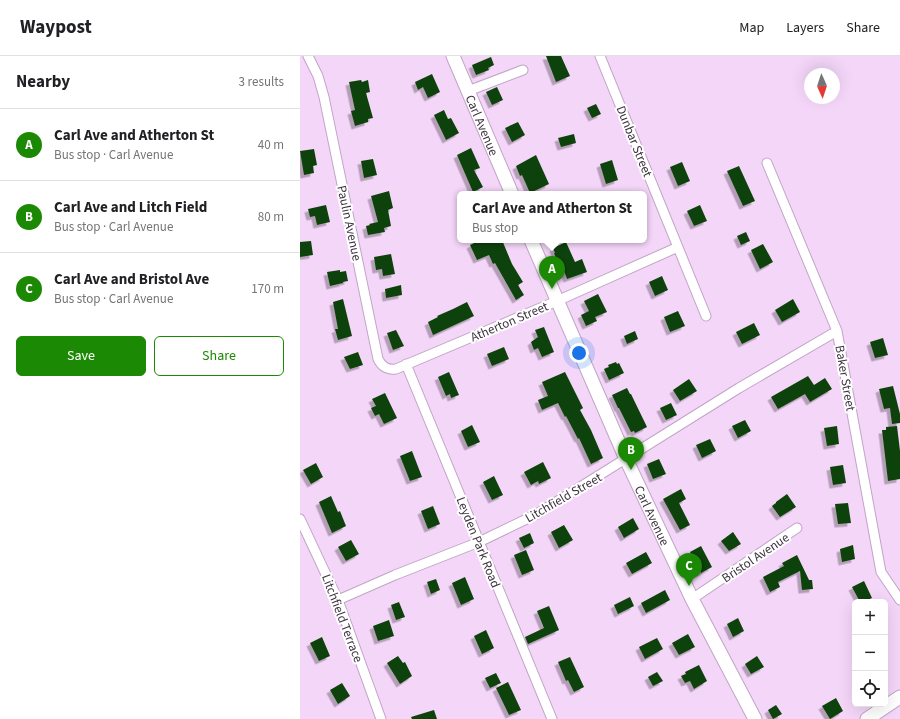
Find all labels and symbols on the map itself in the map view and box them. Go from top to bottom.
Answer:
north arrow [804,68,840,104]
street label: Carl Avenue [461,92,503,159]
street label: Dunbar Street [612,103,657,180]
street label: Paulin Avenue [332,184,366,263]
pin: A [539,256,565,289]
street label: Atherton Street [468,297,552,346]
your location [569,343,589,363]
street label: Baker Street [830,344,860,413]
pin: B [618,437,644,470]
street label: Litchfield Street [522,468,606,527]
street label: Carl Avenue [630,483,674,549]
street label: Leyden Park Road [452,494,505,591]
street label: Bristol Avenue [718,529,793,587]
pin: C [676,553,702,586]
street label: Litchfield Terrace [317,572,367,665]

